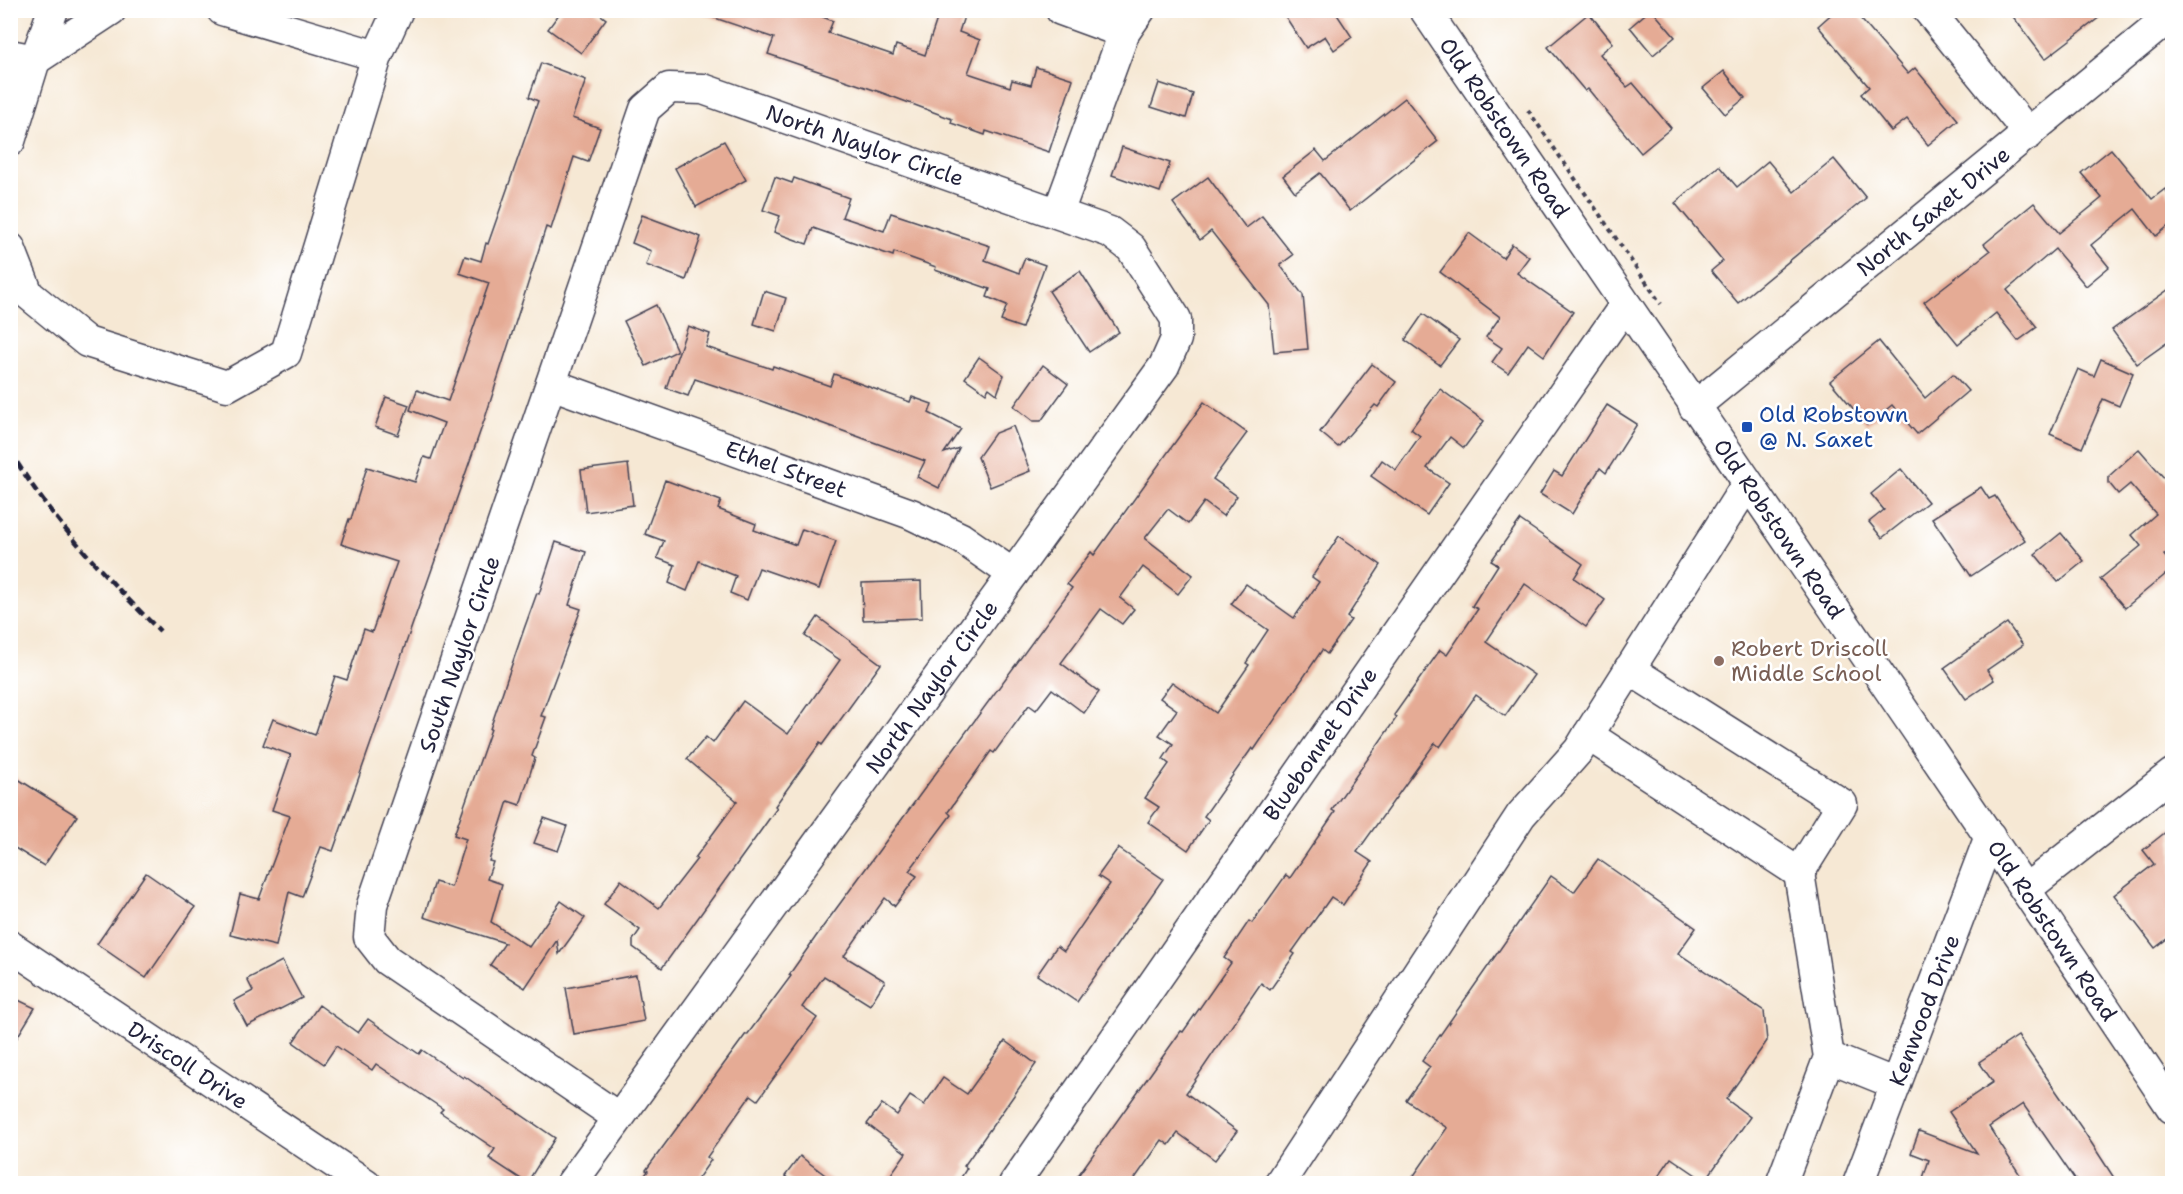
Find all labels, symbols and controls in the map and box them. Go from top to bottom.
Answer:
street label: Old Robstown Road [1433,32,1576,224]
street label: North Naylor Circle [762,98,968,193]
street label: North Saxet Drive [1850,140,2016,283]
place label: Old Robstown @ N. Saxet [1759,400,1908,454]
marker: Old Robstown @ N. Saxet [1740,420,1754,434]
street label: Old Robstown Road [1707,433,1851,625]
street label: Ethel Street [721,434,851,505]
street label: South Naylor Circle [412,552,507,756]
street label: North Naylor Circle [859,595,1004,780]
place label: Robert Driscoll Middle School [1731,634,1888,688]
marker: Robert Driscoll Middle School [1712,654,1726,668]
street label: Bluebonnet Drive [1257,662,1384,827]
street label: Old Robstown Road [1981,834,2124,1027]
street label: Kenwood Drive [1883,930,1966,1090]
street label: Driscoll Drive [122,1015,253,1116]

